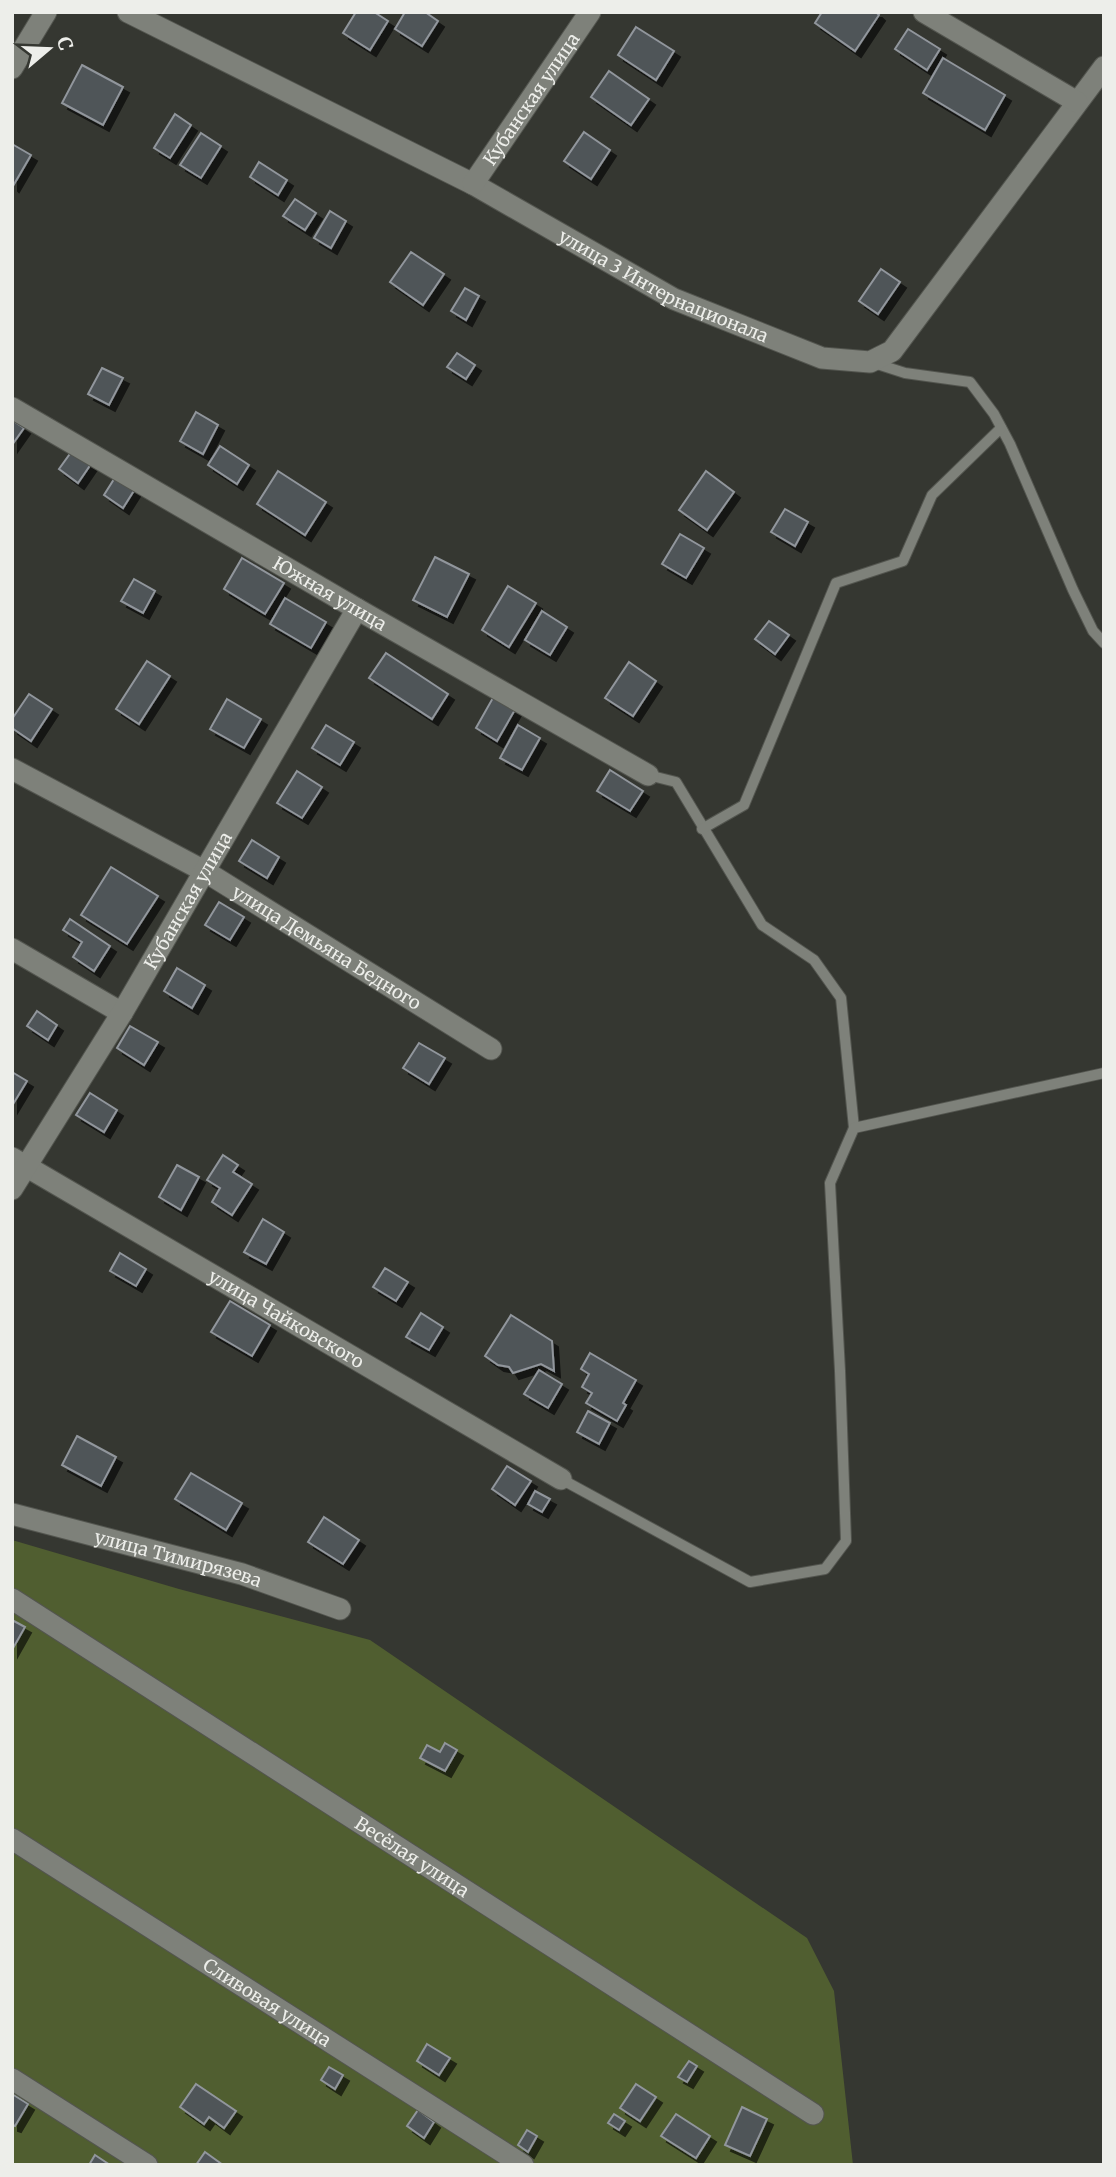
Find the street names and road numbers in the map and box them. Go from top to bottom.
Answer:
street label: Кубанская улица [478,28,584,170]
street label: улица 3 Интернационала [555,224,772,347]
street label: Южная улица [269,551,391,635]
street label: Кубанская улица [139,827,237,973]
street label: улица Демьяна Бедного [228,880,426,1014]
street label: улица Чайковского [205,1264,368,1373]
street label: улица Тимирязева [92,1525,265,1592]
street label: Весёлая улица [351,1811,474,1902]
street label: Сливовая улица [199,1953,336,2051]

